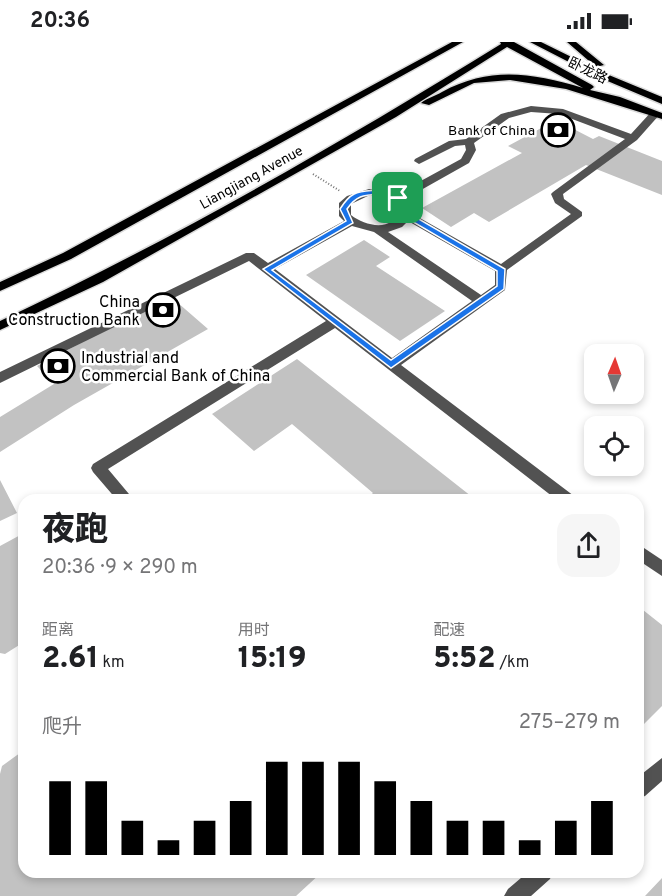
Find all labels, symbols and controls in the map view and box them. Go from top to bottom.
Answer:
text: 20:36 [30,8,90,35]
street label: 卧龙路 [565,54,610,88]
bank icon: Bank of China [540,112,576,148]
place label: Bank of China [448,123,535,140]
street label: Liangjiang Avenue [197,143,306,214]
pin [372,172,423,223]
icon: arrive [381,181,414,214]
bank icon: China Construction Bank [145,292,181,328]
place label: China Construction Bank [8,293,140,331]
north arrow [584,344,644,404]
map controls [584,344,644,476]
bank icon: Industrial and Commercial Bank of China [40,348,76,384]
place label: Industrial and Commercial Bank of China [81,349,270,387]
button: locate [584,416,644,476]
text: 夜跑 [42,511,108,553]
button: share [557,514,620,577]
text: 20:36 · 9 × 290 m [42,555,198,581]
text: 距离 [42,621,74,641]
text: 用时 [238,621,270,641]
text: 配速 [433,621,465,641]
text: 2.61 [42,641,99,678]
text: 15:19 [238,641,307,678]
text: 5:52 [433,641,496,678]
text: km [99,653,125,673]
text: /km [496,653,529,673]
text: 275–279 m [519,710,620,736]
text: 爬升 [42,715,82,741]

